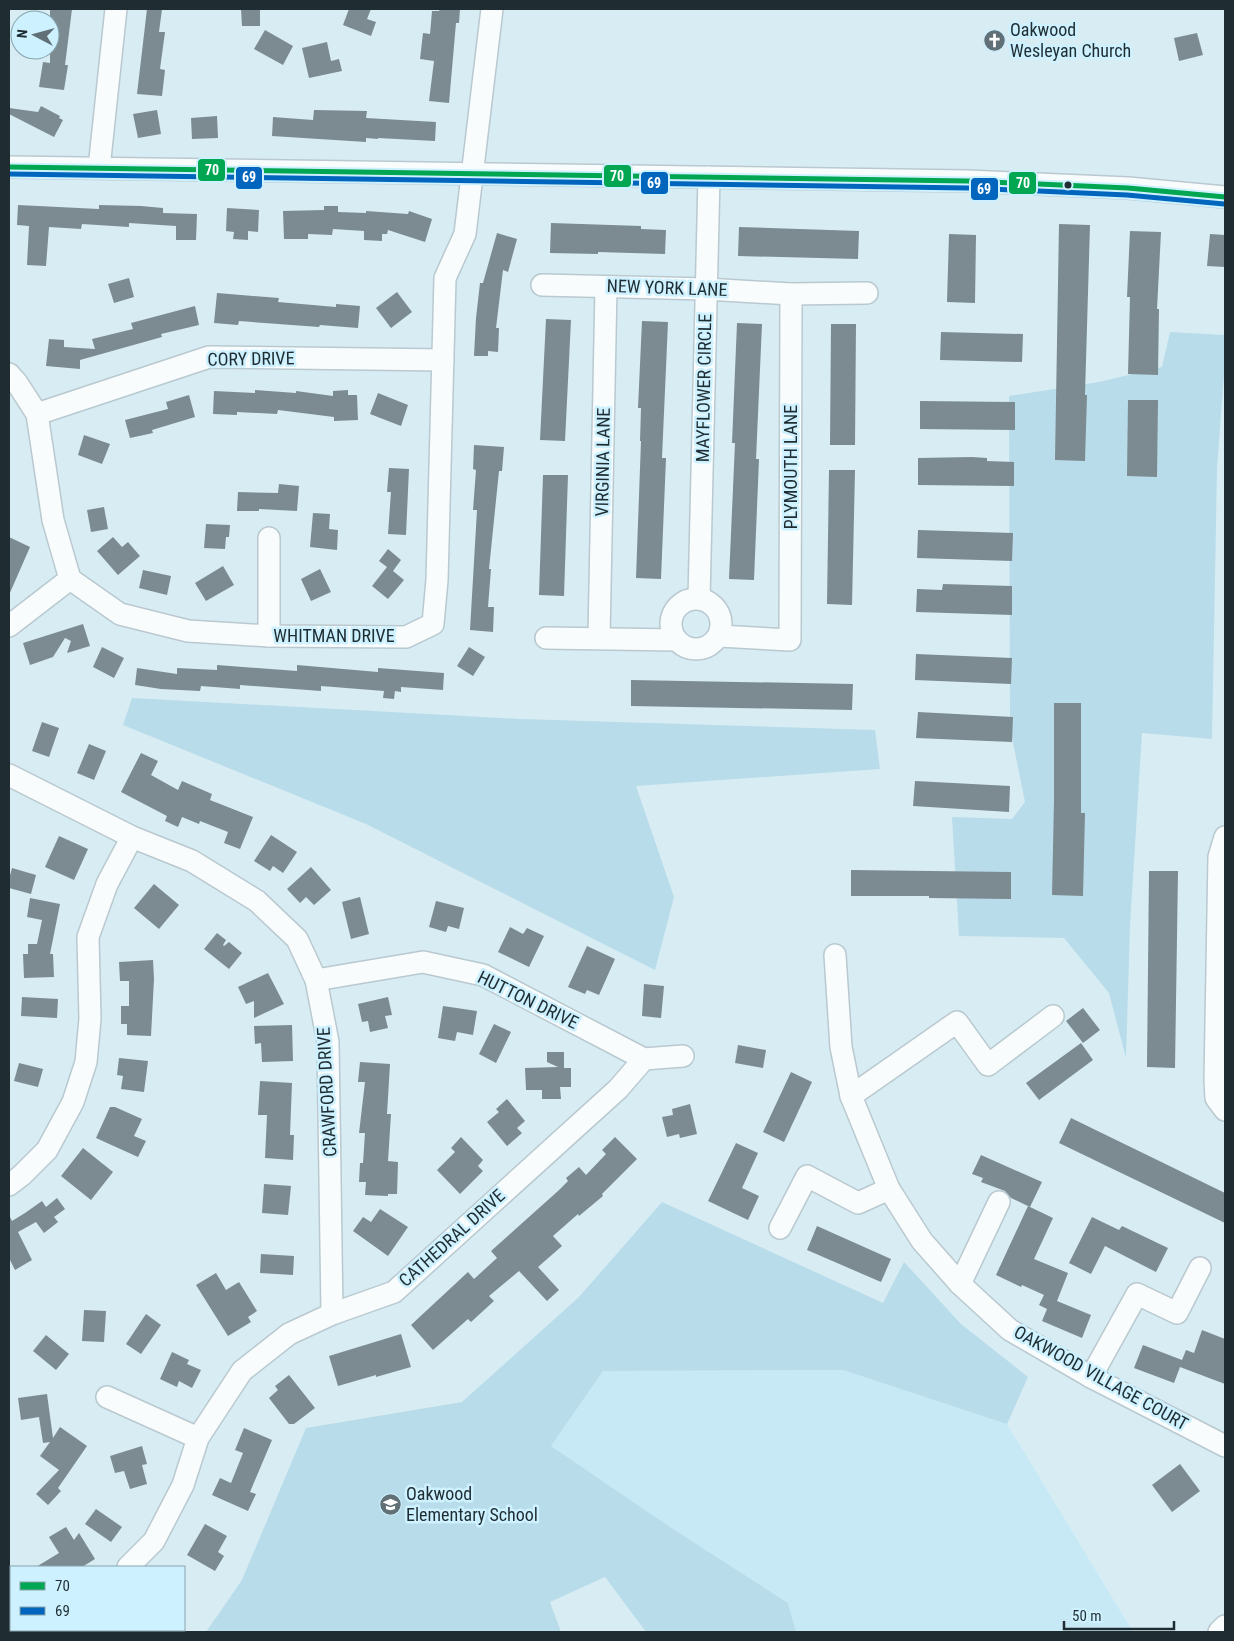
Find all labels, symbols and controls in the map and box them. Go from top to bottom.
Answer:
north arrow [10,10,60,60]
place label: Oakwood Wesleyan Church [1010,19,1131,61]
church icon: Oakwood Wesleyan Church [982,28,1006,52]
text: N [14,29,30,39]
line badge: 70 [197,158,226,182]
text: 70 [205,162,219,178]
line badge: 70 [603,164,632,188]
line badge: 69 [235,166,263,190]
text: 70 [610,168,624,184]
text: 69 [242,169,256,185]
line badge: 69 [640,171,669,195]
line badge: 70 [1008,171,1037,195]
text: 69 [647,175,661,191]
text: 70 [1016,175,1030,191]
line badge: 69 [970,177,999,201]
unlabelled marker [1063,180,1073,190]
text: 69 [977,181,991,197]
street label: NEW YORK LANE [606,275,728,300]
street label: MAYFLOWER CIRCLE [692,314,715,462]
street label: CORY DRIVE [207,347,295,370]
street label: PLYMOUTH LANE [780,405,801,529]
street label: VIRGINIA LANE [591,407,614,517]
street label: WHITMAN DRIVE [273,625,395,646]
street label: HUTTON DRIVE [474,966,582,1033]
street label: CRAWFORD DRIVE [313,1026,340,1158]
street label: CATHEDRAL DRIVE [394,1185,509,1291]
street label: OAKWOOD VILLAGE COURT [1011,1321,1192,1434]
place label: Oakwood Elementary School [406,1483,538,1525]
school or university icon: Oakwood Elementary School [378,1492,402,1516]
legend [10,1566,185,1631]
text: 70 [55,1577,70,1595]
scale bar [1064,1598,1174,1630]
text: 69 [55,1602,70,1620]
text: 50 m [1072,1607,1102,1625]

